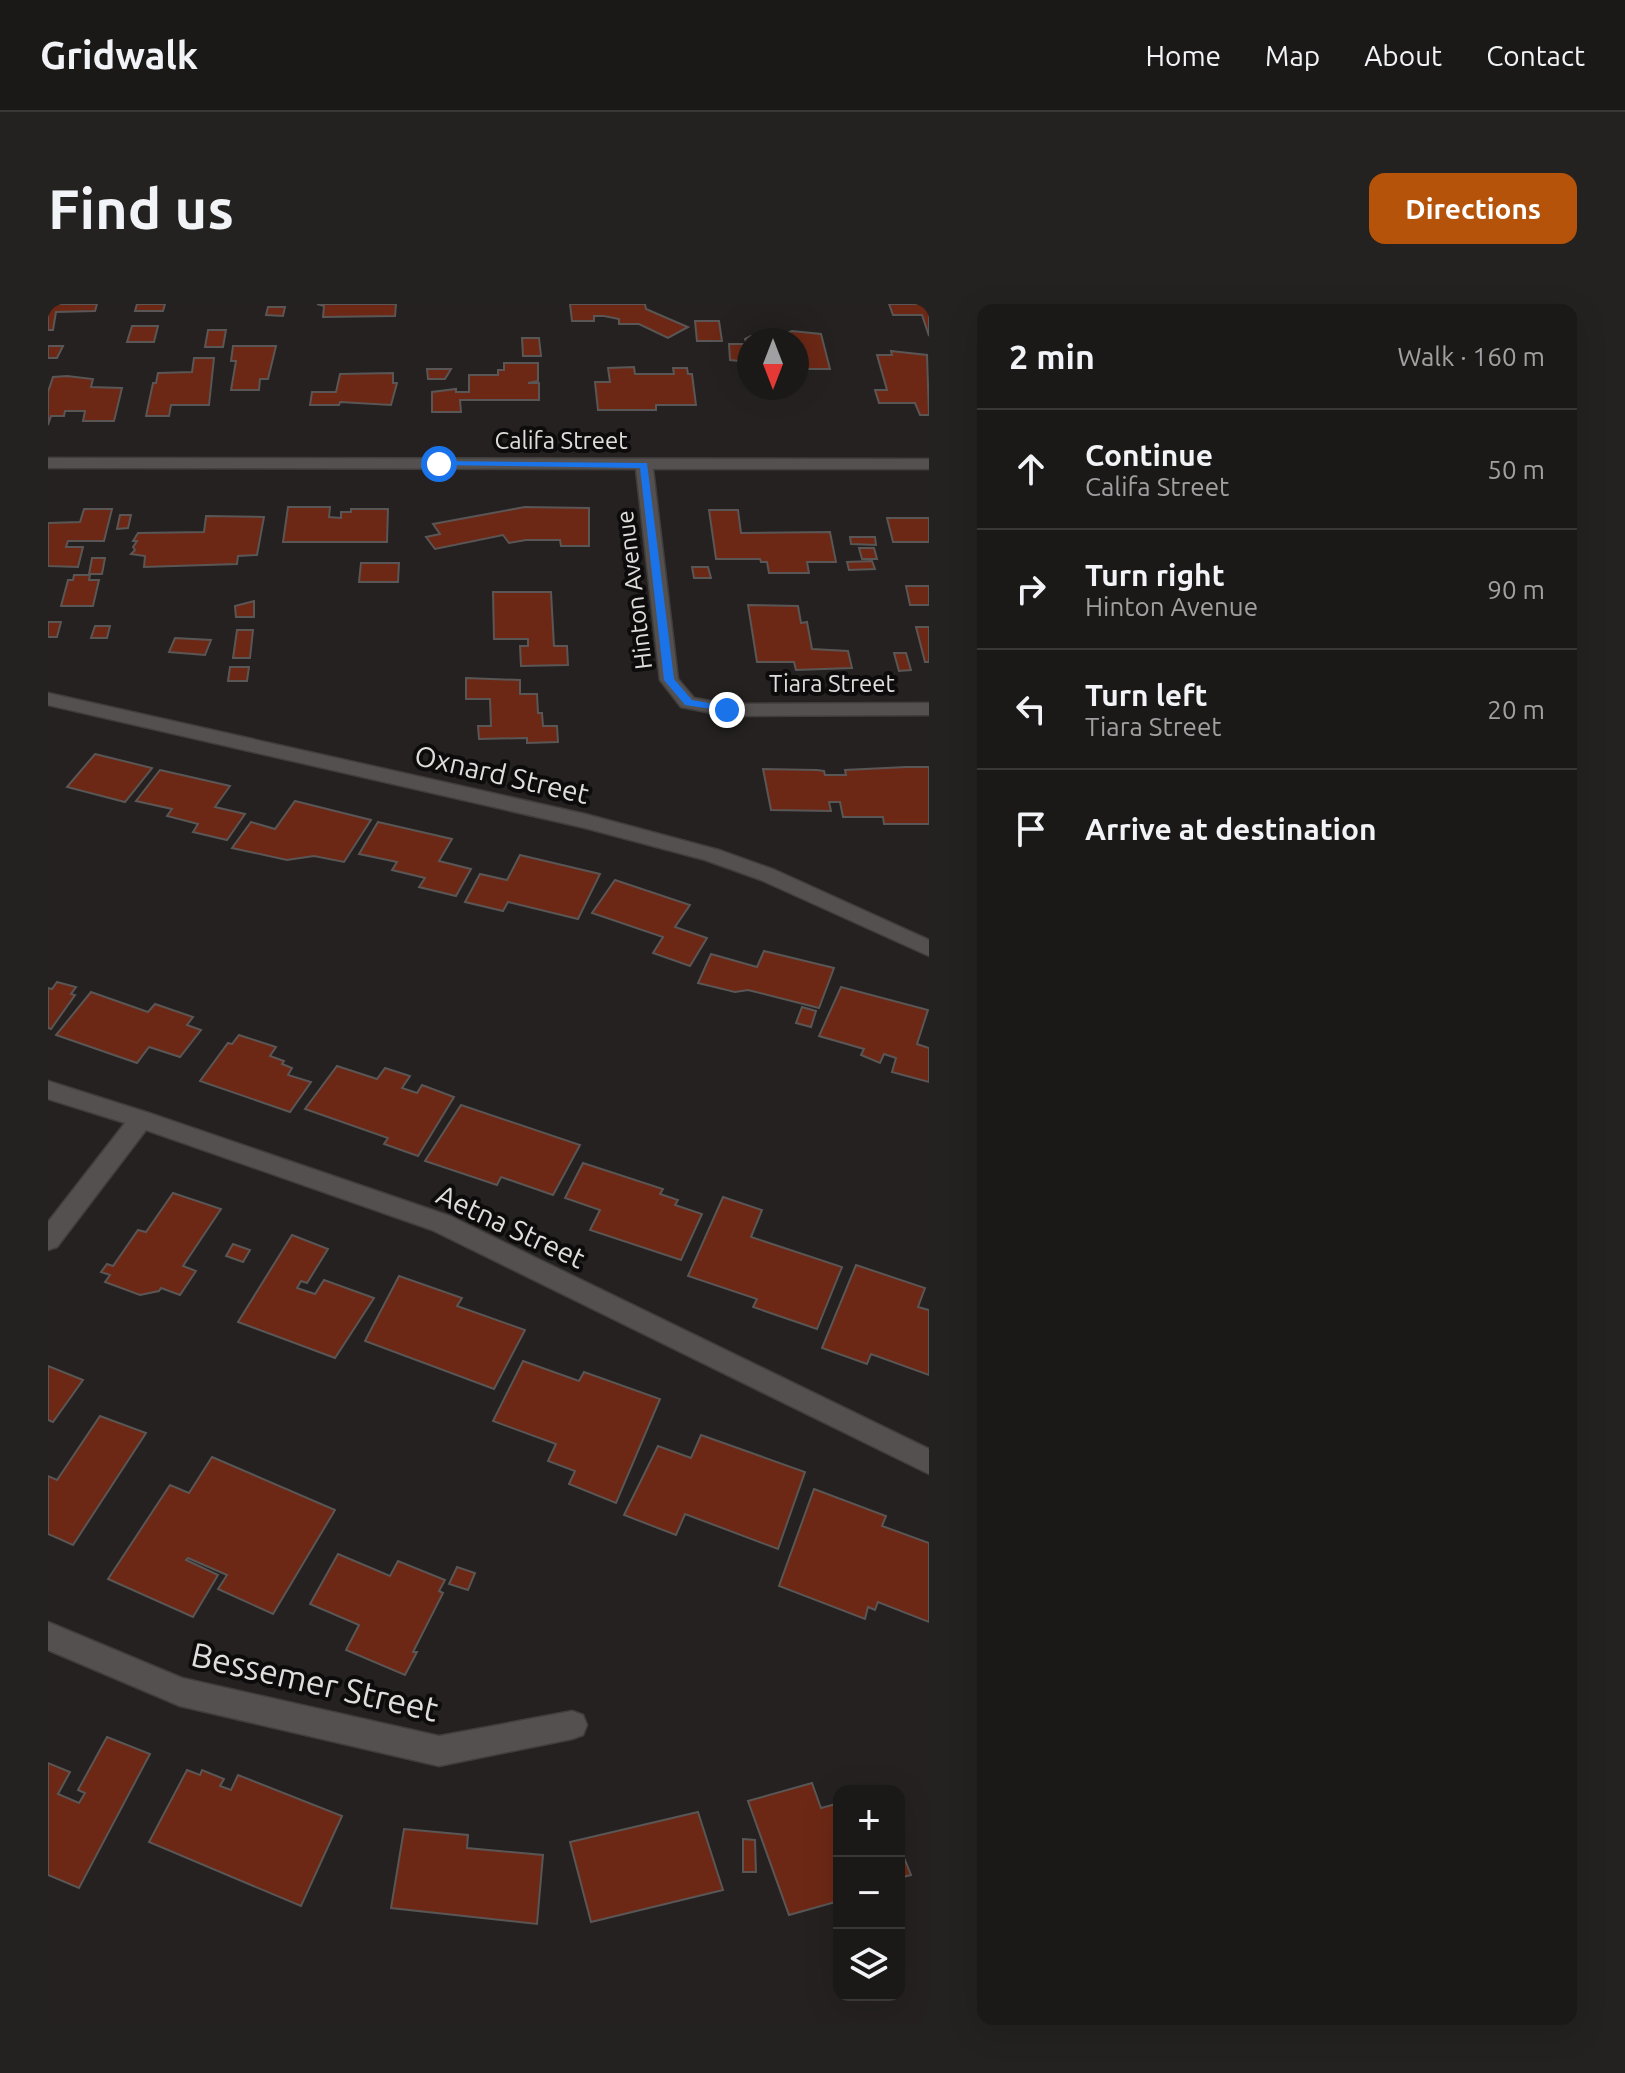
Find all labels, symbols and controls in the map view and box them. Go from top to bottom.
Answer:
text: Gridwalk [40,34,198,76]
text: Home [1146,40,1221,71]
text: Map [1265,40,1320,71]
text: About [1364,40,1442,71]
text: Contact [1486,40,1585,71]
button: Directions [1369,173,1577,244]
text: Find us [48,177,234,240]
north arrow [737,328,809,400]
text: 2 min [1009,337,1095,375]
text: Walk · 160 m [1397,342,1545,371]
street label: Califa Street [494,427,628,454]
text: Continue [1085,438,1213,472]
route start [421,446,457,482]
icon: ahead [1009,447,1053,491]
text: 50 m [1487,455,1545,484]
text: Califa Street [1085,472,1229,501]
street label: Hinton Avenue [611,509,657,671]
text: Turn right [1085,558,1225,592]
icon: right [1009,567,1053,611]
text: 90 m [1487,575,1545,604]
text: Hinton Avenue [1085,592,1258,621]
street label: Tiara Street [769,670,896,697]
text: Turn left [1085,678,1207,712]
icon: left [1009,687,1053,731]
route end [709,692,745,728]
text: 20 m [1487,695,1545,724]
text: Tiara Street [1085,712,1221,741]
street label: Oxnard Street [412,739,592,809]
icon: arrive [1009,807,1053,851]
text: Arrive at destination [1085,812,1377,846]
street label: Aetna Street [432,1178,590,1274]
street label: Bessemer Street [188,1634,442,1728]
map controls [833,1785,905,2001]
button: + [833,1785,905,1857]
button: − [833,1857,905,1929]
button: layers [833,1929,905,2001]

